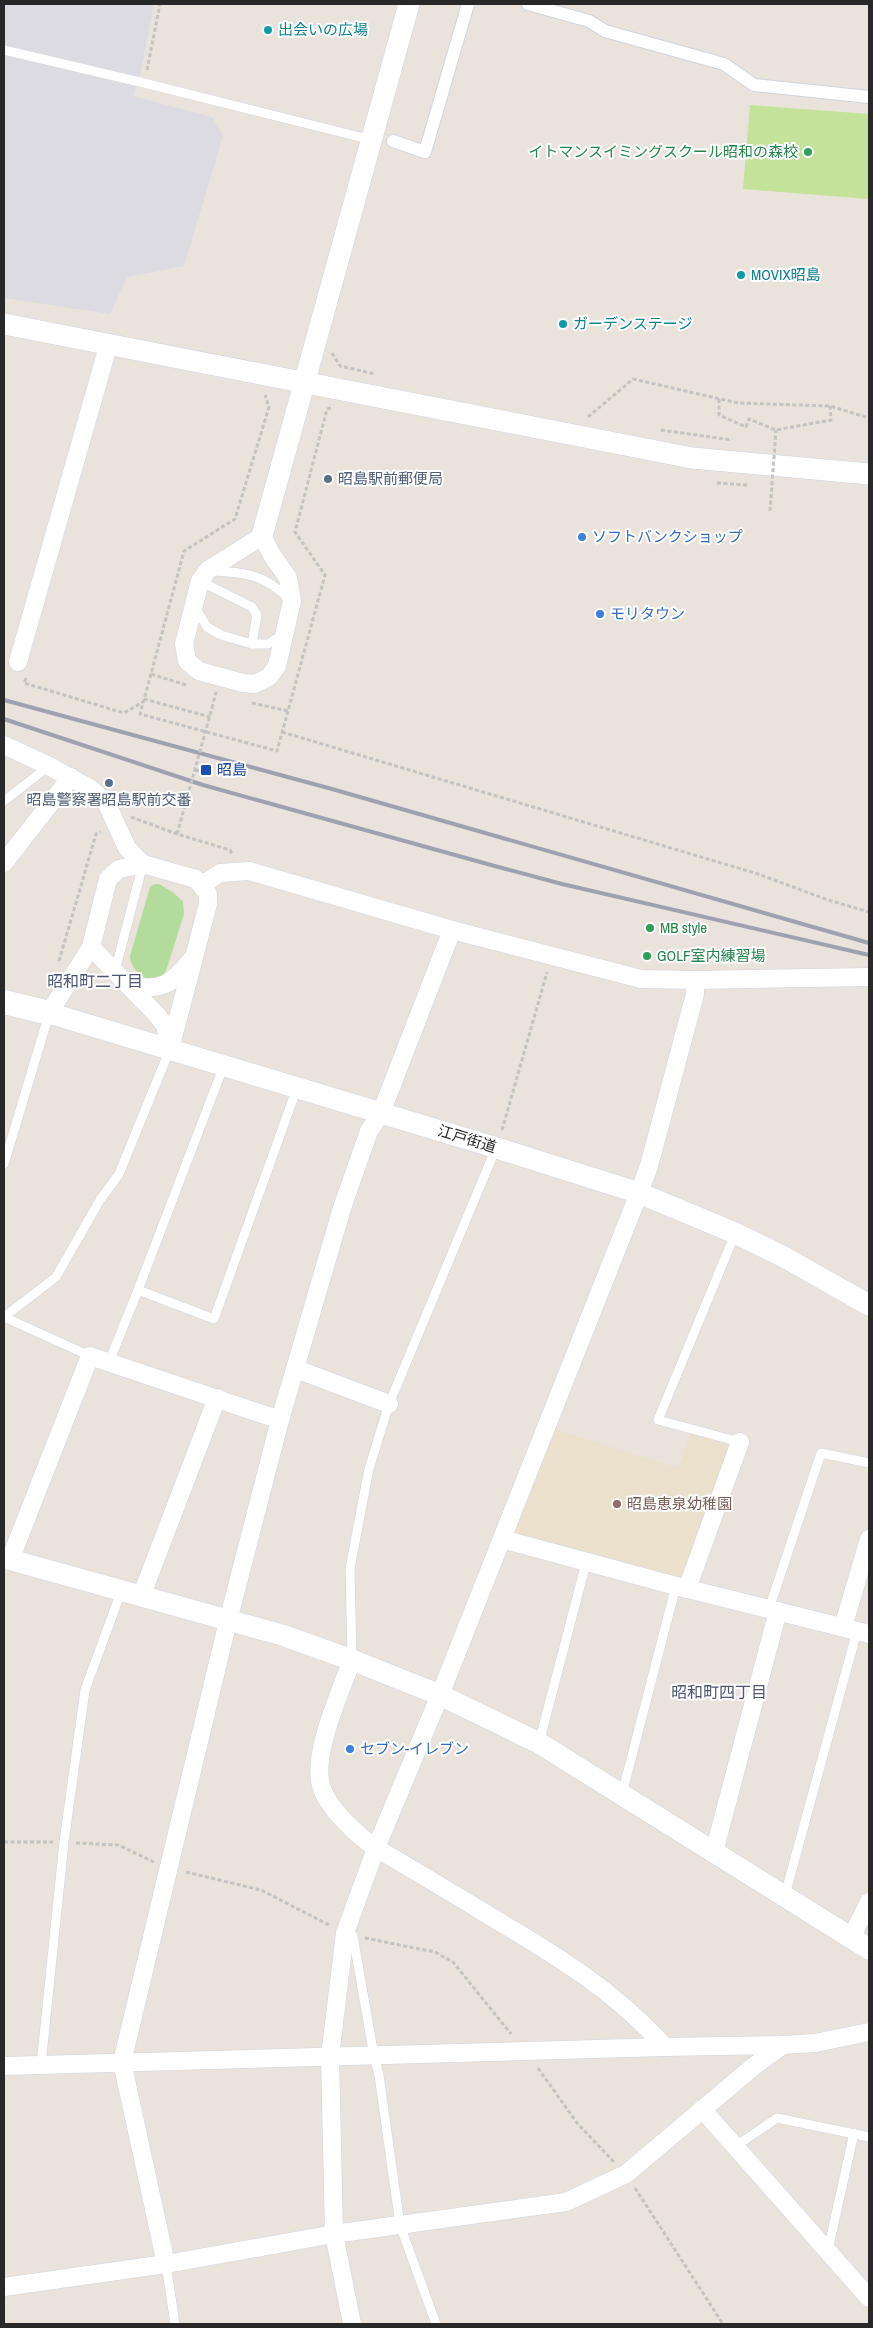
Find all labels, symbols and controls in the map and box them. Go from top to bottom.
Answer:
place label: 出会いの広場 [278,19,368,40]
marker: 出会いの広場 [262,24,274,36]
place label: イトマンスイミングスクール昭和の森校 [528,141,798,162]
marker: イトマンスイミングスクール昭和の森校 [802,146,814,158]
place label: MOVIX昭島 [751,264,821,285]
marker: MOVIX昭島 [735,269,747,281]
place label: ガーデンステージ [573,313,692,334]
marker: ガーデンステージ [557,318,569,330]
place label: 昭島駅前郵便局 [338,468,443,489]
marker: 昭島駅前郵便局 [322,473,334,485]
place label: ソフトバンクショップ [592,526,743,547]
marker: ソフトバンクショップ [576,531,588,543]
place label: モリタウン [610,603,685,624]
marker: モリタウン [594,608,606,620]
place label: 昭島 [217,759,247,780]
marker: 昭島 [199,763,213,777]
marker: 昭島警察署昭島駅前交番 [103,777,115,789]
place label: 昭島警察署昭島駅前交番 [26,789,192,810]
place label: MB style [660,917,707,938]
marker: MB style [644,922,656,934]
place label: GOLF室内練習場 [657,945,766,966]
marker: GOLF室内練習場 [641,950,653,962]
district label: 昭和町二丁目 [47,970,143,992]
street label: 江戸街道 [435,1120,499,1157]
place label: 昭島恵泉幼稚園 [627,1493,732,1514]
marker: 昭島恵泉幼稚園 [611,1498,623,1510]
district label: 昭和町四丁目 [671,1681,767,1703]
place label: セブン-イレブン [360,1738,469,1759]
marker: セブン-イレブン [344,1743,356,1755]

